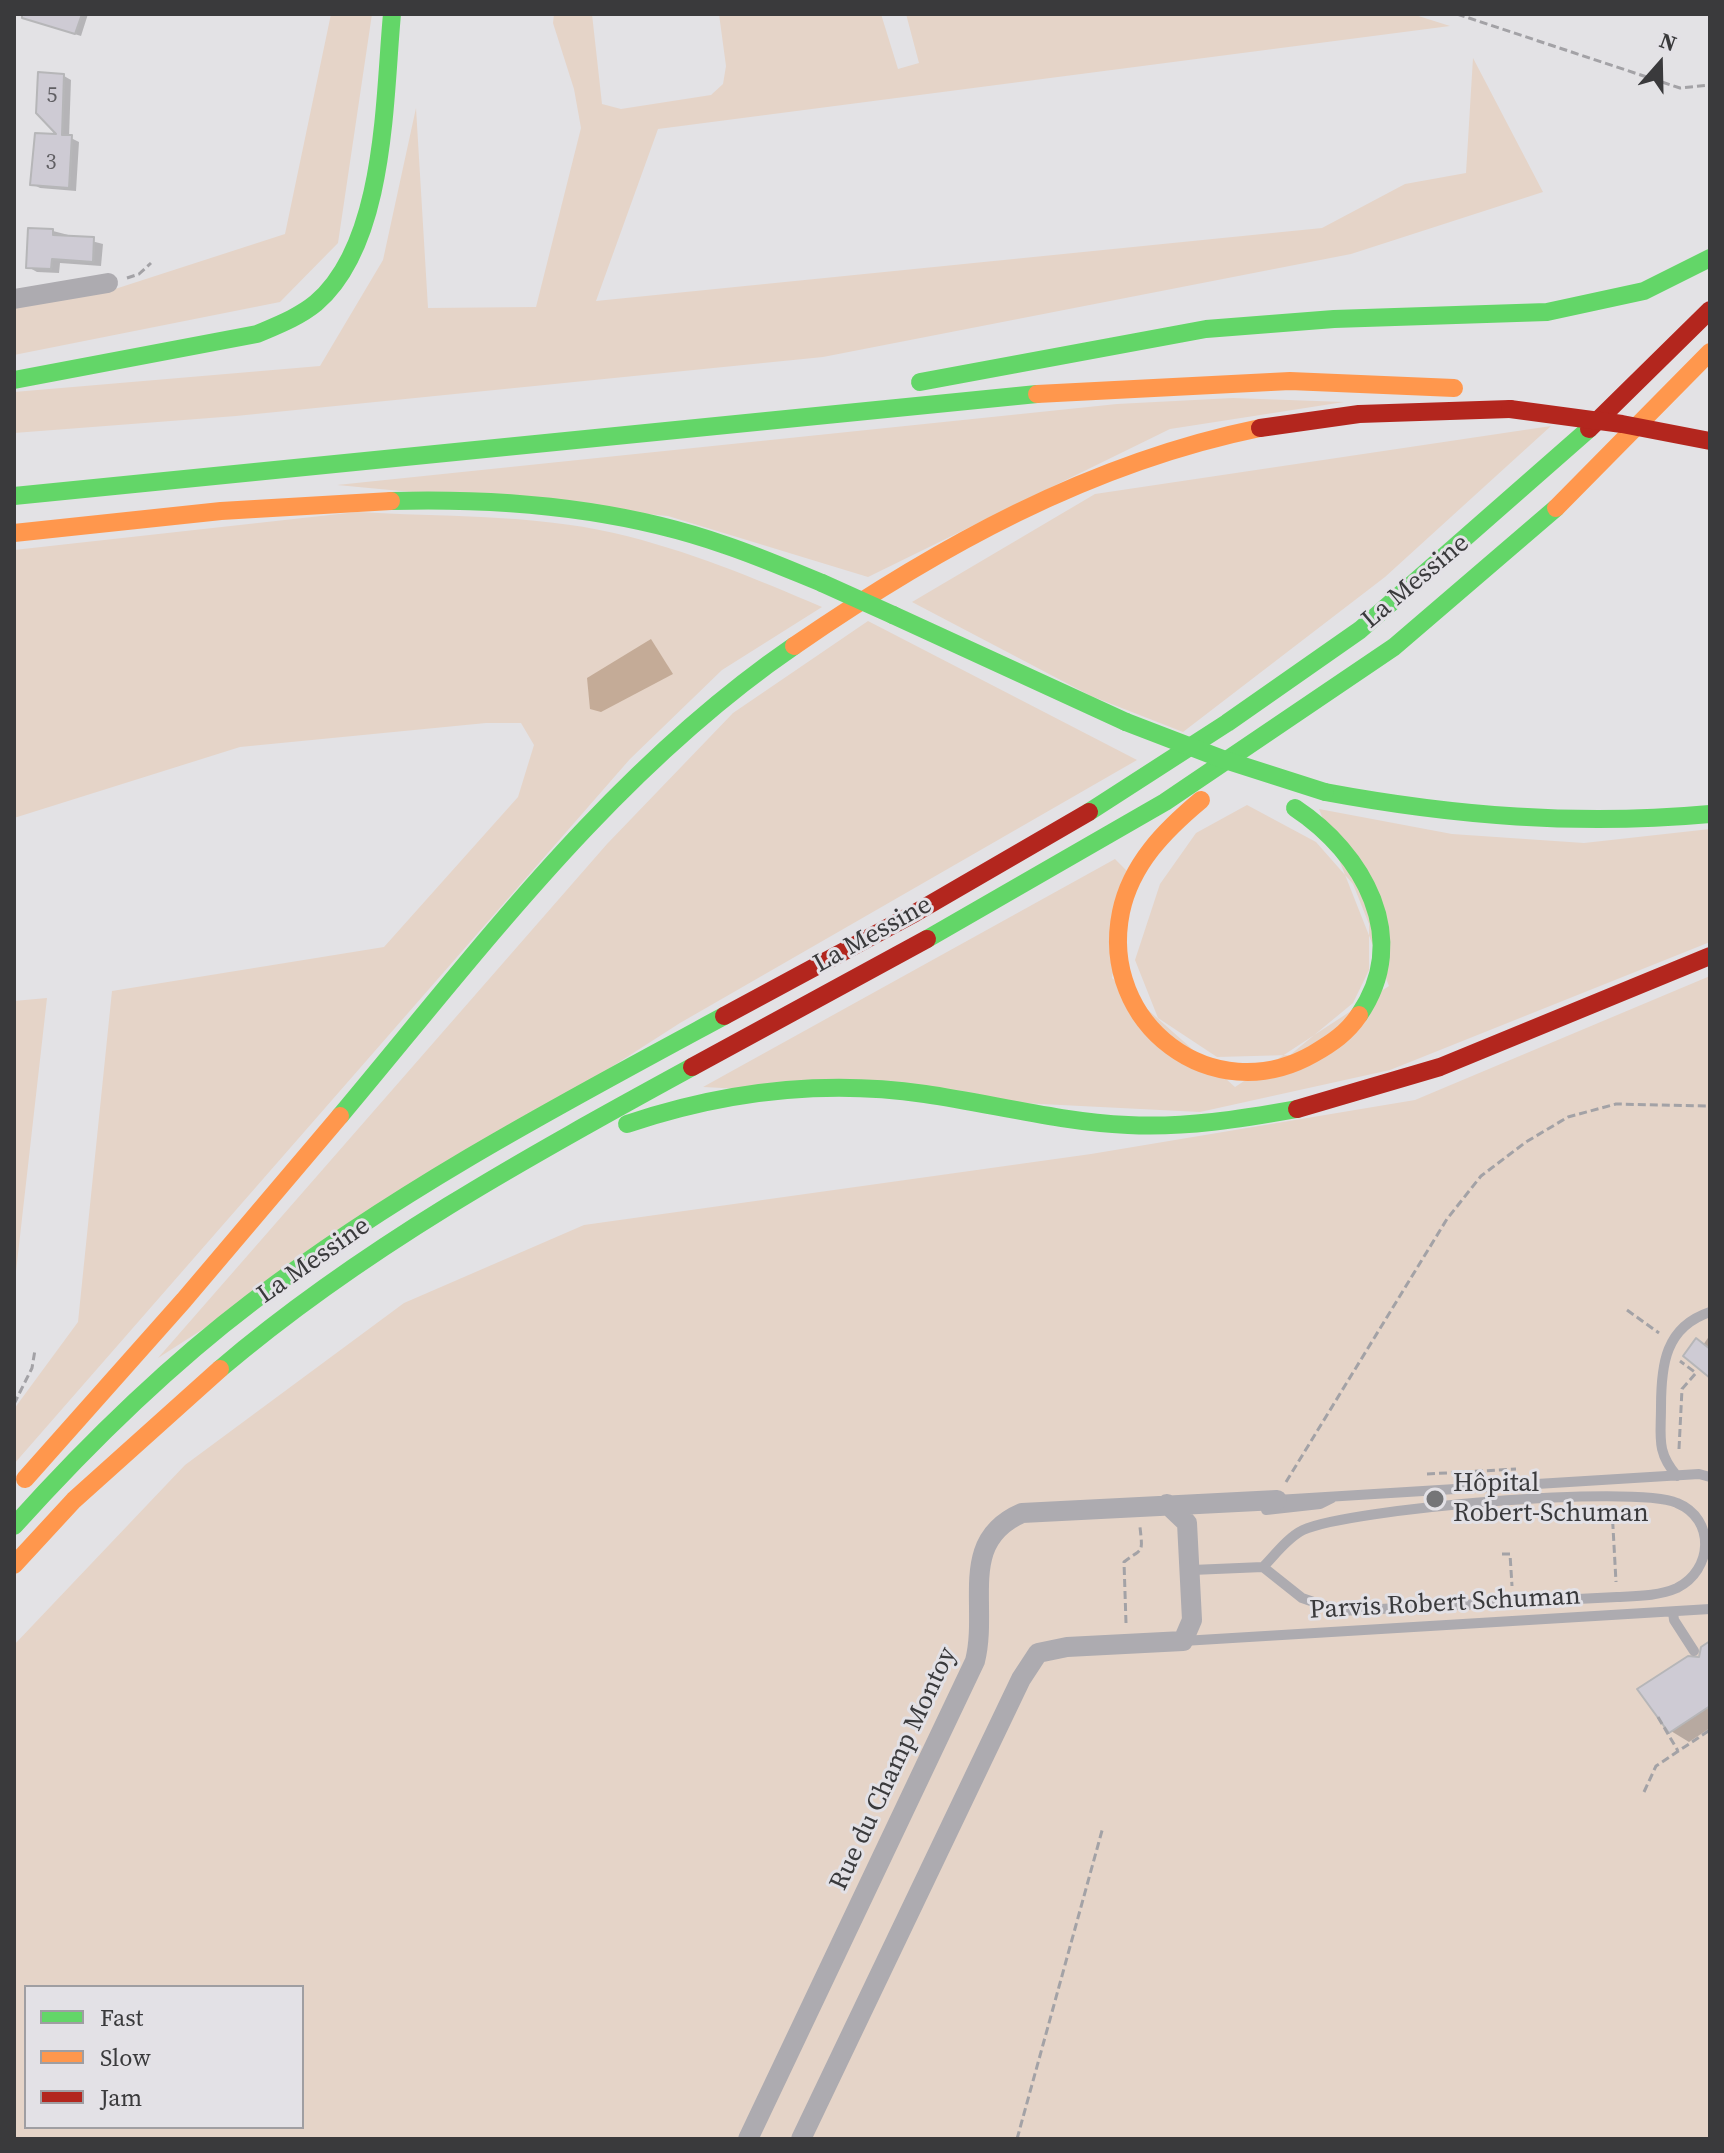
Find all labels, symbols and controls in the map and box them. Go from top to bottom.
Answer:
north arrow [1620,24,1700,104]
text: N [1656,25,1681,58]
house number: 5 [47,83,57,109]
house number: 3 [46,150,56,176]
street label: La Messine [1356,528,1476,636]
street label: La Messine [808,890,938,980]
street label: La Messine [252,1211,376,1311]
place label: Hôpital Robert-Schuman [1453,1468,1649,1530]
marker: Hôpital Robert-Schuman [1424,1488,1446,1510]
street label: Parvis Robert Schuman [1309,1581,1581,1627]
street label: Rue du Champ Montoy [824,1643,964,1895]
legend [24,1985,304,2129]
text: Fast [100,2001,143,2034]
text: Slow [100,2041,151,2074]
text: Jam [100,2081,142,2114]

